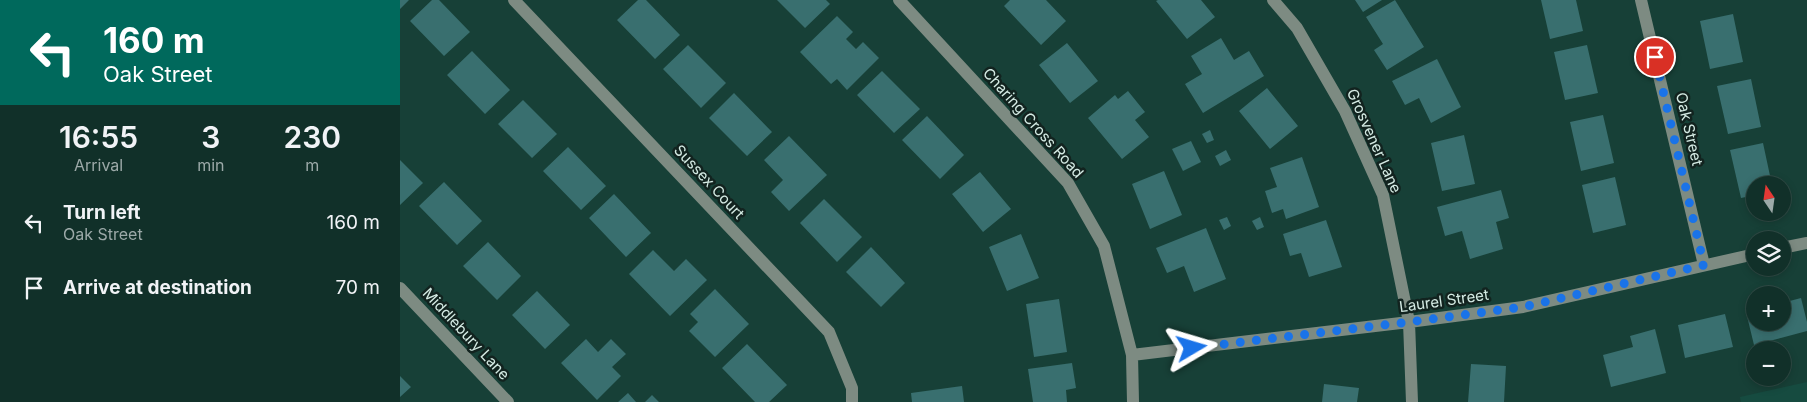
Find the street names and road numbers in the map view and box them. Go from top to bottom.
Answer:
street label: Charing Cross Road [979,64,1088,182]
street label: Grosvener Lane [1343,86,1406,196]
street label: Oak Street [1672,90,1707,167]
street label: Sussex Court [670,141,749,223]
street label: Middlebury Lane [419,284,514,384]
street label: Laurel Street [1398,285,1490,316]

